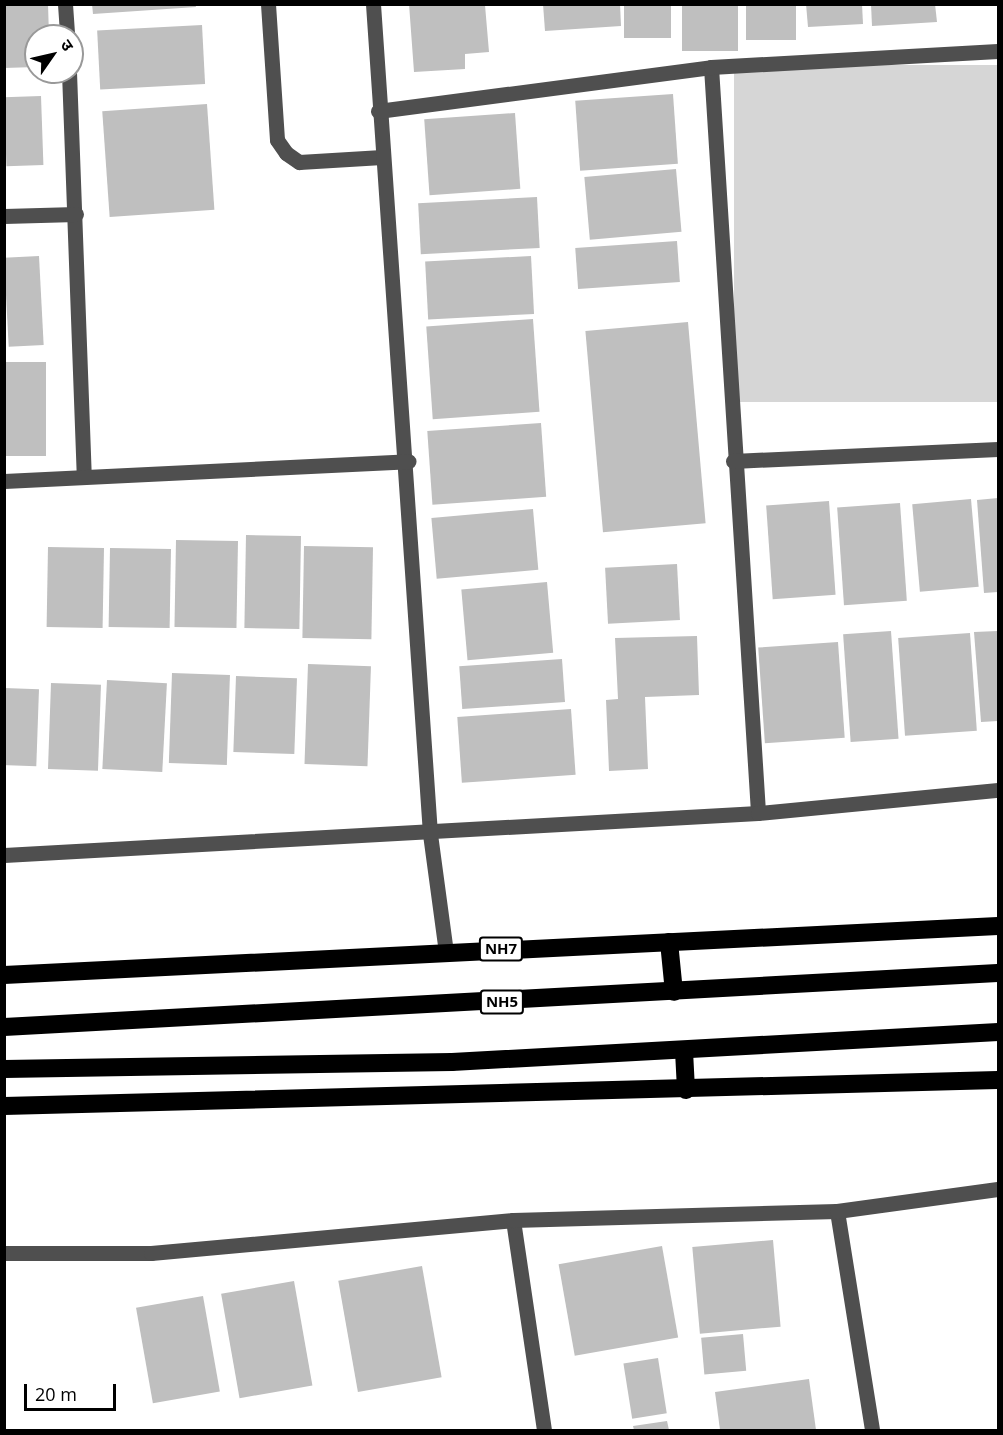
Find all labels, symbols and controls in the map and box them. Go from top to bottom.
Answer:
north arrow [24,24,84,84]
text: उ [56,35,79,55]
road number: NH7 [478,937,524,961]
road number: NH5 [480,990,524,1014]
scale bar [27,1372,118,1410]
text: 20 m [35,1382,77,1406]

